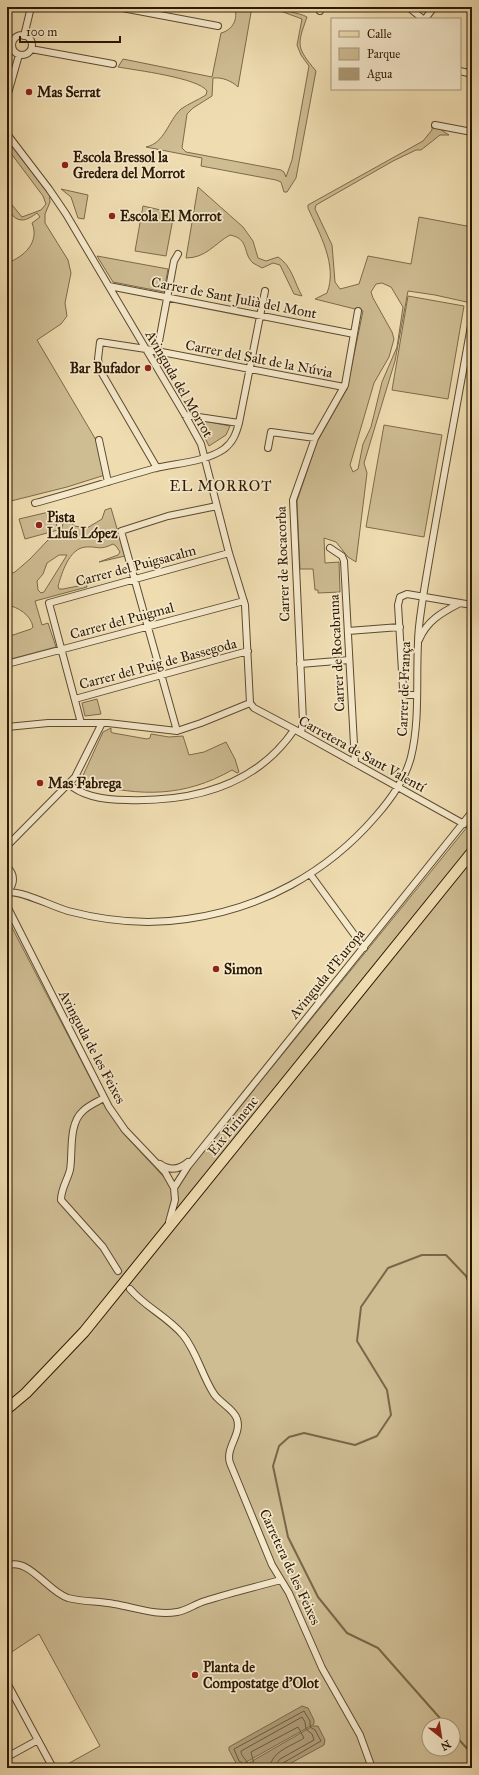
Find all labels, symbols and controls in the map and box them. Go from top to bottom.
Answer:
scale bar [20,18,120,44]
legend [331,18,461,90]
text: 100 m [26,25,57,39]
text: Calle [367,27,392,41]
text: Parque [367,47,400,62]
text: Agua [366,67,393,82]
place label: Mas Serrat [37,84,101,101]
marker: Mas Serrat [24,87,34,97]
place label: Escola Bressol la Gredera del Morrot [73,149,185,182]
marker: Escola Bressol la Gredera del Morrot [60,160,70,170]
place label: Escola El Morrot [120,208,222,225]
marker: Escola El Morrot [107,211,117,221]
street label: Carrer de Sant Julià del Mont [150,274,318,323]
street label: Avinguda del Morrot [141,327,217,441]
street label: Carrer del Salt de la Núvia [184,336,334,382]
place label: Bar Bufador [70,360,141,377]
marker: Bar Bufador [143,363,153,373]
district label: EL MORROT [169,477,273,495]
street label: Carrer de Rocacorba [272,506,294,622]
place label: Pista Lluís López [47,509,118,543]
marker: Pista Lluís López [34,520,44,530]
street label: Carrer del Puigsacalm [74,542,198,590]
street label: Carrer de Rocabruna [325,594,349,712]
street label: Carrer del Puigmal [68,599,176,643]
street label: Carrer del Puig de Bassegoda [77,635,239,693]
street label: Carrer de França [394,641,414,737]
street label: Carretera de Sant Valentí [296,712,429,797]
place label: Mas Fabrega [48,775,122,793]
marker: Mas Fabrega [35,778,45,788]
street label: Avinguda d'Europa [285,926,368,1023]
place label: Simon [224,961,263,978]
marker: Simon [211,964,221,974]
street label: Avinguda de les Feixes [54,986,129,1107]
street label: Eix Pirinenc [204,1093,262,1159]
street label: Carretera de les Feixes [256,1506,324,1628]
place label: Planta de Compostatge d'Olot [203,1659,319,1693]
marker: Planta de Compostatge d'Olot [190,1670,200,1680]
north arrow [421,1717,461,1757]
text: N [438,1737,453,1754]

